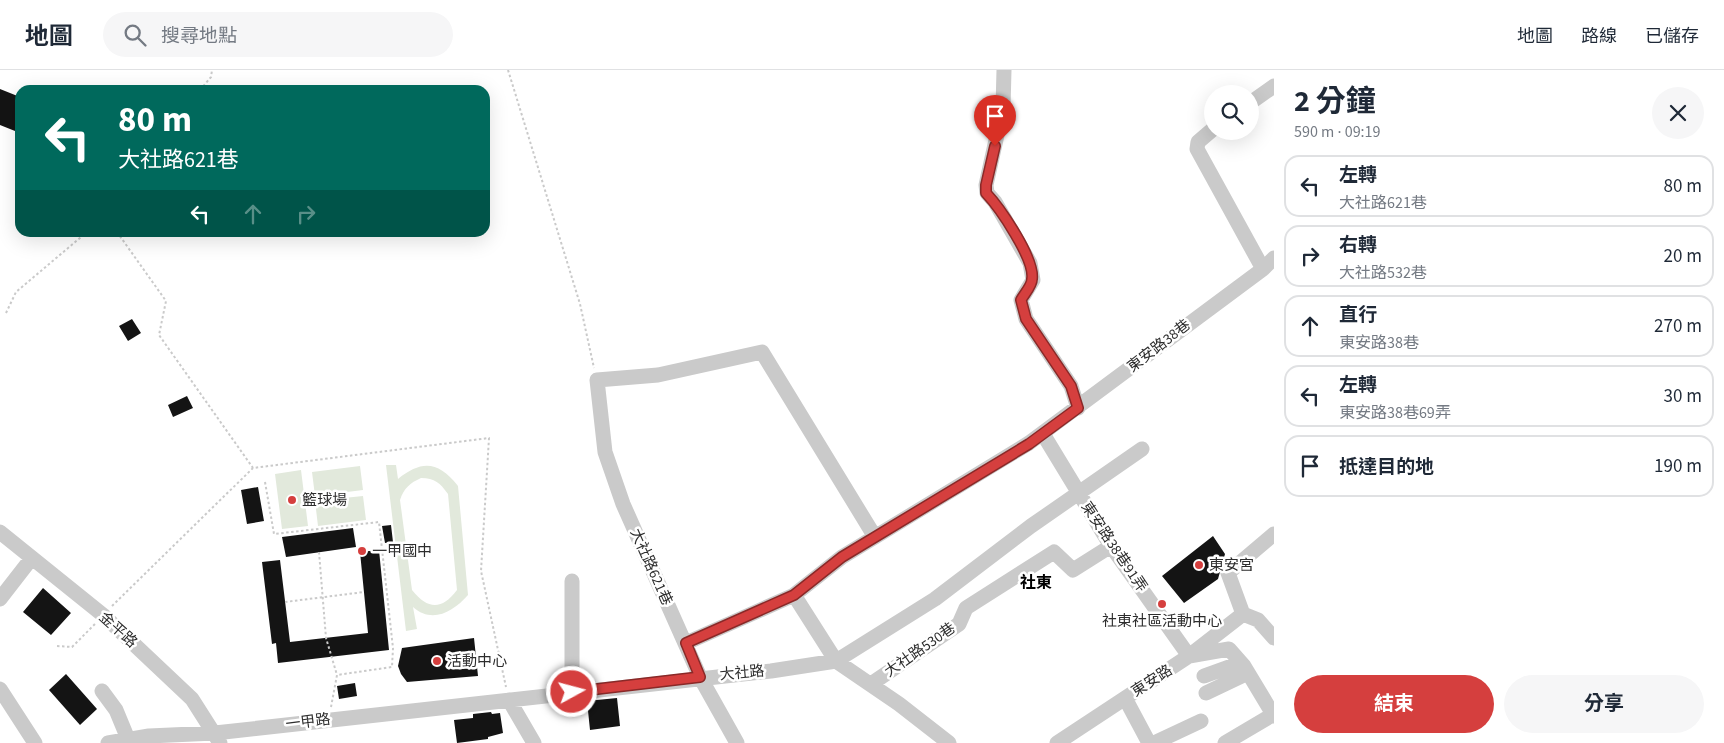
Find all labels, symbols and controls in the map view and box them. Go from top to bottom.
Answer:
search box [103,12,453,57]
text: 地圖 [25,19,73,54]
icon: search [121,21,149,49]
text: 搜尋地點 [161,23,237,50]
text: 地圖 [1517,24,1553,49]
text: 路線 [1581,24,1617,49]
text: 已儲存 [1645,24,1699,49]
text: 2 分鐘 [1294,80,1376,123]
map controls [1204,85,1259,140]
button: search [1204,85,1259,140]
button: close [1652,87,1704,139]
text: 80 m [118,95,192,145]
pin [974,95,1016,146]
icon: arrive [981,102,1009,130]
icon: left [35,105,100,170]
text: 590 m · 09:19 [1294,121,1381,143]
text: 大社路621巷 [118,144,239,176]
text: 左轉 [1339,162,1377,189]
icon: left [1296,172,1324,200]
text: 80 m [1664,173,1702,200]
text: 大社路621巷 [1339,192,1427,214]
icon: left [186,200,214,228]
icon: ahead [239,200,267,228]
icon: right [292,200,320,228]
text: 右轉 [1339,232,1377,259]
icon: right [1296,242,1324,270]
text: 20 m [1664,243,1702,270]
text: 大社路532巷 [1339,262,1427,284]
text: 直行 [1339,302,1377,329]
icon: ahead [1296,312,1324,340]
text: 270 m [1654,313,1702,340]
street label: 東安路38巷 [1123,315,1195,377]
text: 東安路38巷 [1339,332,1419,354]
text: 左轉 [1339,372,1377,399]
icon: left [1296,382,1324,410]
text: 30 m [1664,383,1702,410]
text: 東安路38巷69弄 [1339,402,1451,424]
icon: arrive [1296,452,1324,480]
text: 190 m [1654,453,1702,480]
text: 抵達目的地 [1339,454,1434,481]
place label: 籃球場 [302,490,347,511]
marker: 籃球場 [286,494,298,506]
street label: 東安路38巷91弄 [1076,498,1152,596]
street label: 大社路621巷 [625,525,677,609]
place label: 一甲國中 [372,541,432,562]
marker: 一甲國中 [356,545,368,557]
place label: 東安宮 [1209,555,1254,576]
marker: 東安宮 [1193,559,1205,571]
district label: 社東 [1020,572,1052,594]
marker: 社東社區活動中心 [1156,598,1168,610]
street label: 金平路 [94,607,142,653]
place label: 社東社區活動中心 [1102,611,1222,632]
street label: 大社路530巷 [880,618,960,682]
place label: 活動中心 [447,651,507,672]
marker: 活動中心 [431,655,443,667]
street label: 東安路 [1127,660,1177,702]
street label: 大社路 [719,661,765,685]
position arrow [545,665,597,717]
button: 結束 [1294,675,1494,733]
button: 分享 [1504,675,1704,733]
street label: 一甲路 [284,709,332,735]

